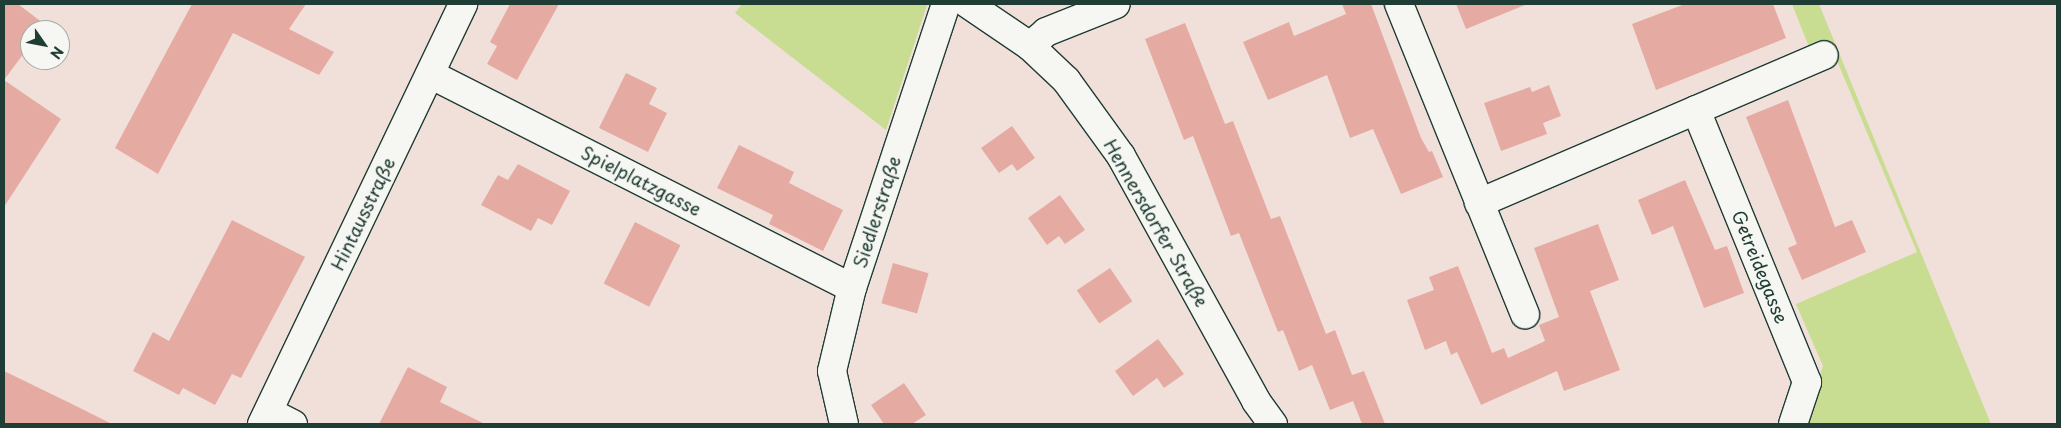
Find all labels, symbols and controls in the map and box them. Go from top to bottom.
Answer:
north arrow [20,20,70,70]
text: N [45,43,69,63]
street label: Hennersdorfer Straße [1099,135,1213,311]
street label: Spielplatzgasse [578,142,704,220]
street label: Siedlerstraße [849,153,905,271]
street label: Hintausstraße [326,154,400,274]
street label: Getreidegasse [1728,207,1792,327]

